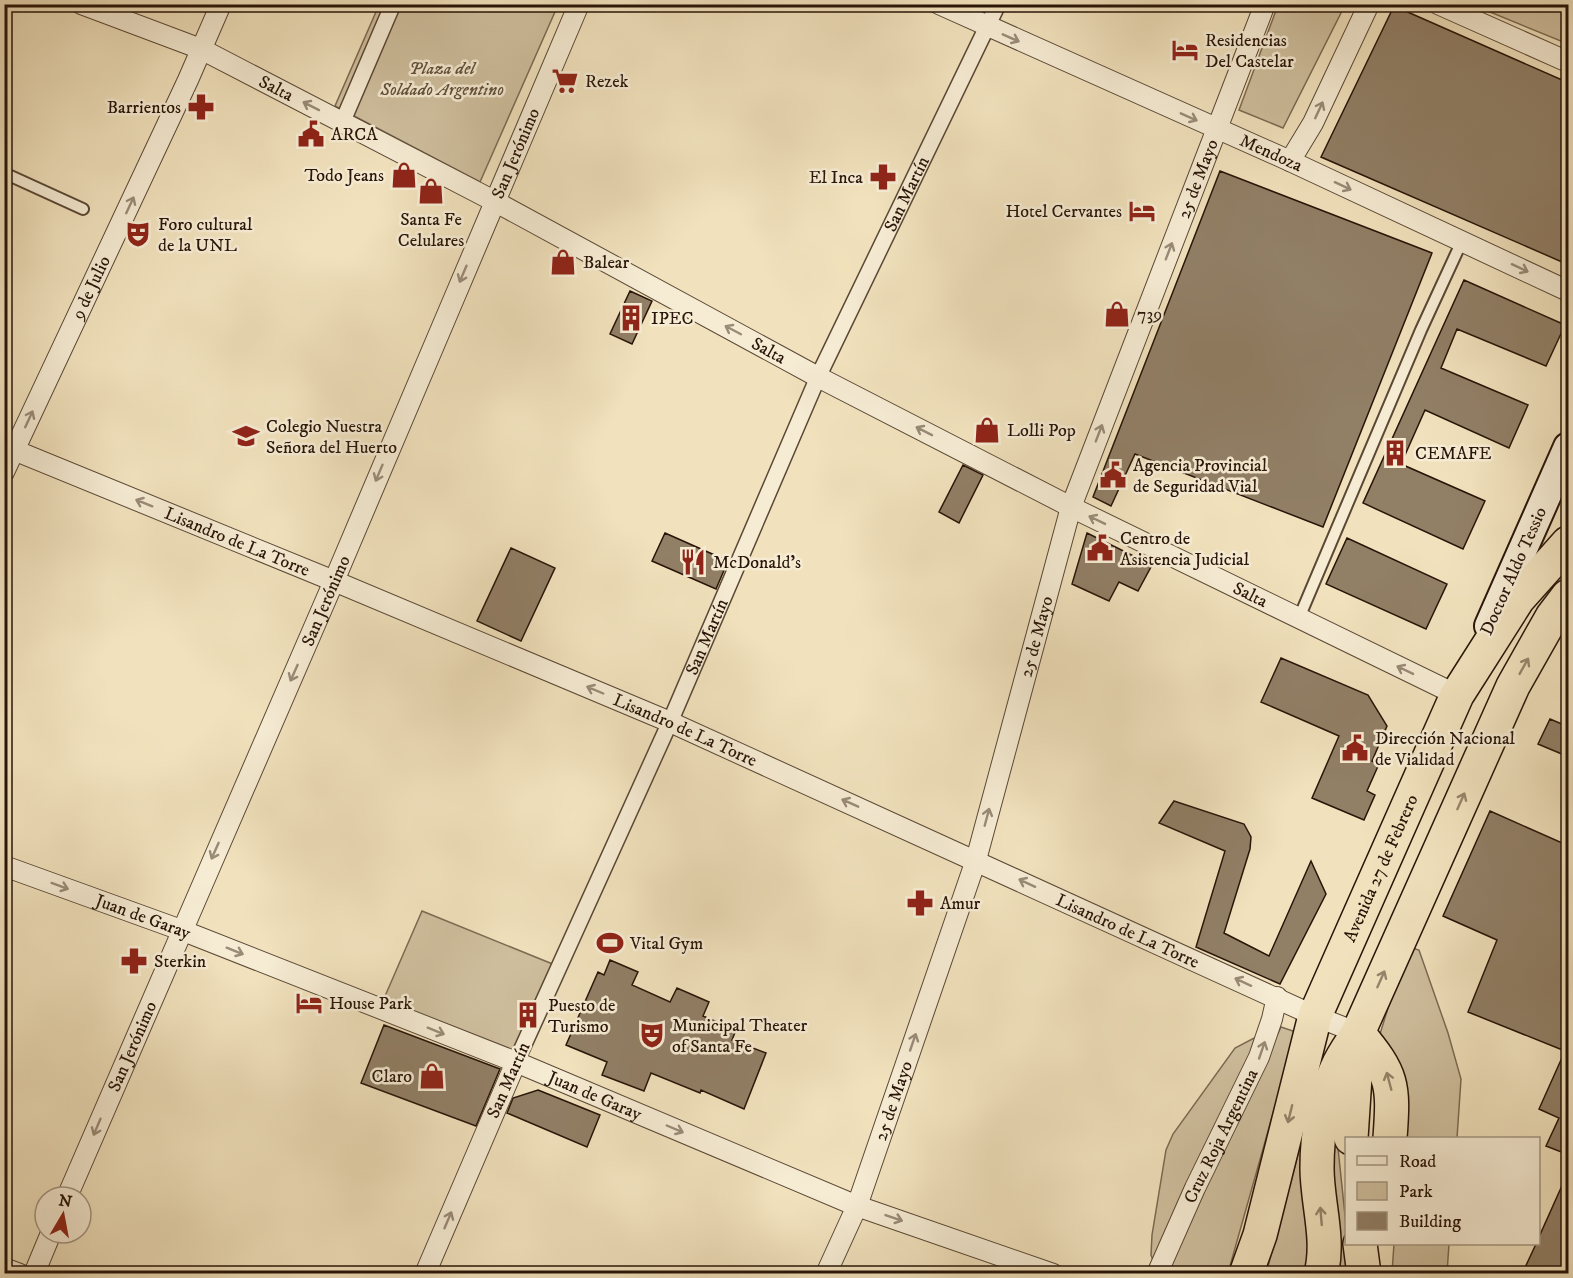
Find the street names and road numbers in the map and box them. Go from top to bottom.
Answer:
street label: Salta [255,71,297,107]
street label: San Jerónimo [487,105,545,202]
street label: Mendoza [1236,130,1306,177]
street label: 25 de Mayo [1173,136,1224,222]
street label: San Martín [880,153,935,236]
street label: 9 de Julio [67,252,116,324]
street label: Salta [747,333,790,370]
street label: Lisandro de La Torre [161,503,313,582]
street label: Doctor Aldo Tessio [1476,504,1552,639]
street label: San Jerónimo [297,552,356,650]
street label: Salta [1229,578,1271,613]
street label: 25 de Mayo [1016,594,1059,680]
street label: San Martín [681,595,734,679]
street label: Lisandro de La Torre [610,689,760,772]
street label: Avenida 27 de Febrero [1339,791,1424,946]
street label: Juan de Garay [90,889,194,945]
street label: Lisandro de La Torre [1052,889,1202,974]
street label: San Jerónimo [104,998,162,1095]
street label: San Martín [482,1038,536,1122]
street label: 25 de Mayo [870,1058,918,1144]
street label: Cruz Roja Argentina [1180,1065,1264,1207]
street label: Juan de Garay [542,1066,645,1126]

